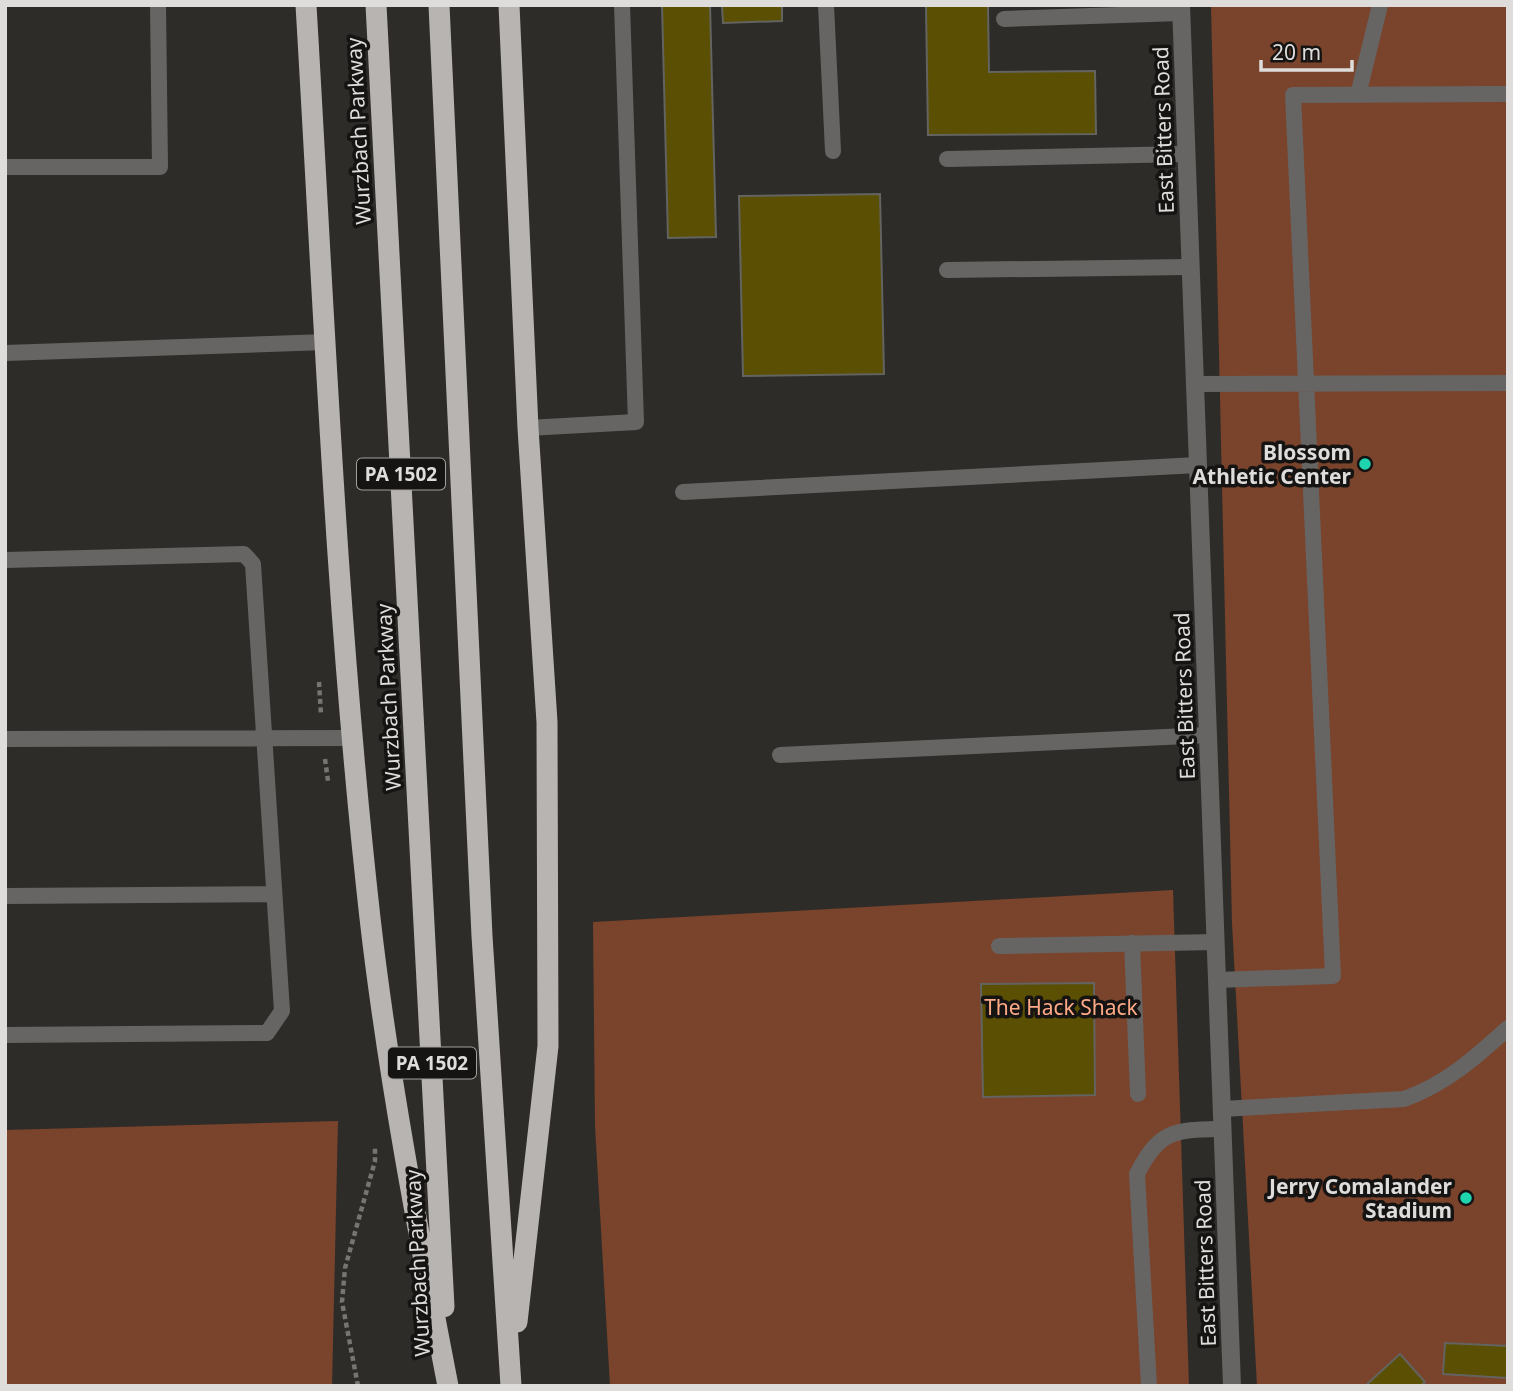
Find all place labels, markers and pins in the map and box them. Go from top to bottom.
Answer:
place label: Blossom Athletic Center [1193,438,1352,490]
marker: Blossom Athletic Center [1357,456,1373,472]
place label: Jerry Comalander Stadium [1267,1172,1453,1224]
marker: Jerry Comalander Stadium [1458,1190,1474,1206]

